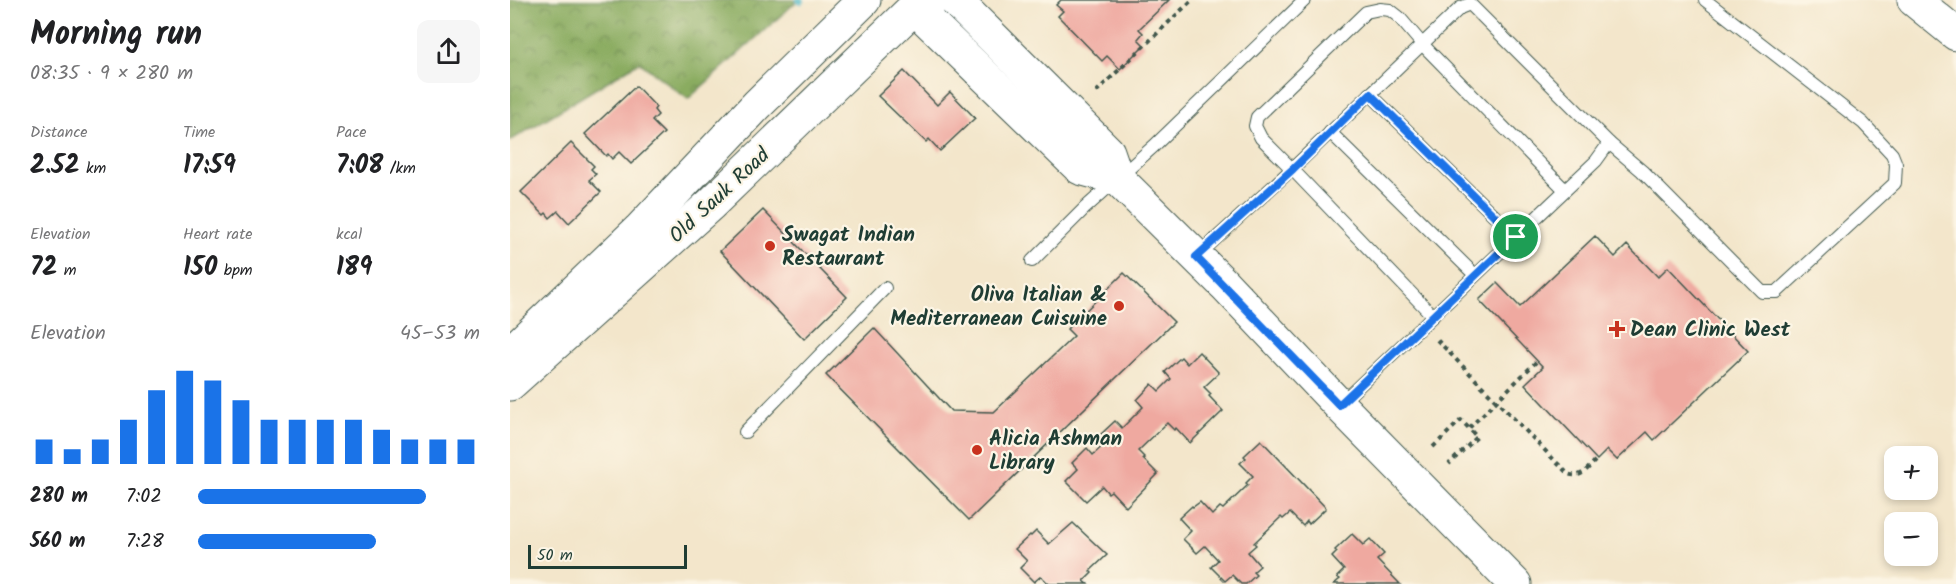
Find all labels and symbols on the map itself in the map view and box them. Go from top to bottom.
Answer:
street label: Old Sauk Road [662,140,779,252]
pin [1490,211,1541,262]
place label: Swagat Indian Restaurant [782,219,915,276]
marker: Swagat Indian Restaurant [763,239,777,253]
place label: Oliva Italian & Mediterranean Cuisuine [890,279,1107,336]
marker: Oliva Italian & Mediterranean Cuisuine [1112,299,1126,313]
place label: Dean Clinic West [1630,314,1791,347]
marker: Dean Clinic West [1608,320,1626,338]
place label: Alicia Ashman Library [989,423,1122,480]
marker: Alicia Ashman Library [970,443,984,457]
scale bar [528,542,687,570]

